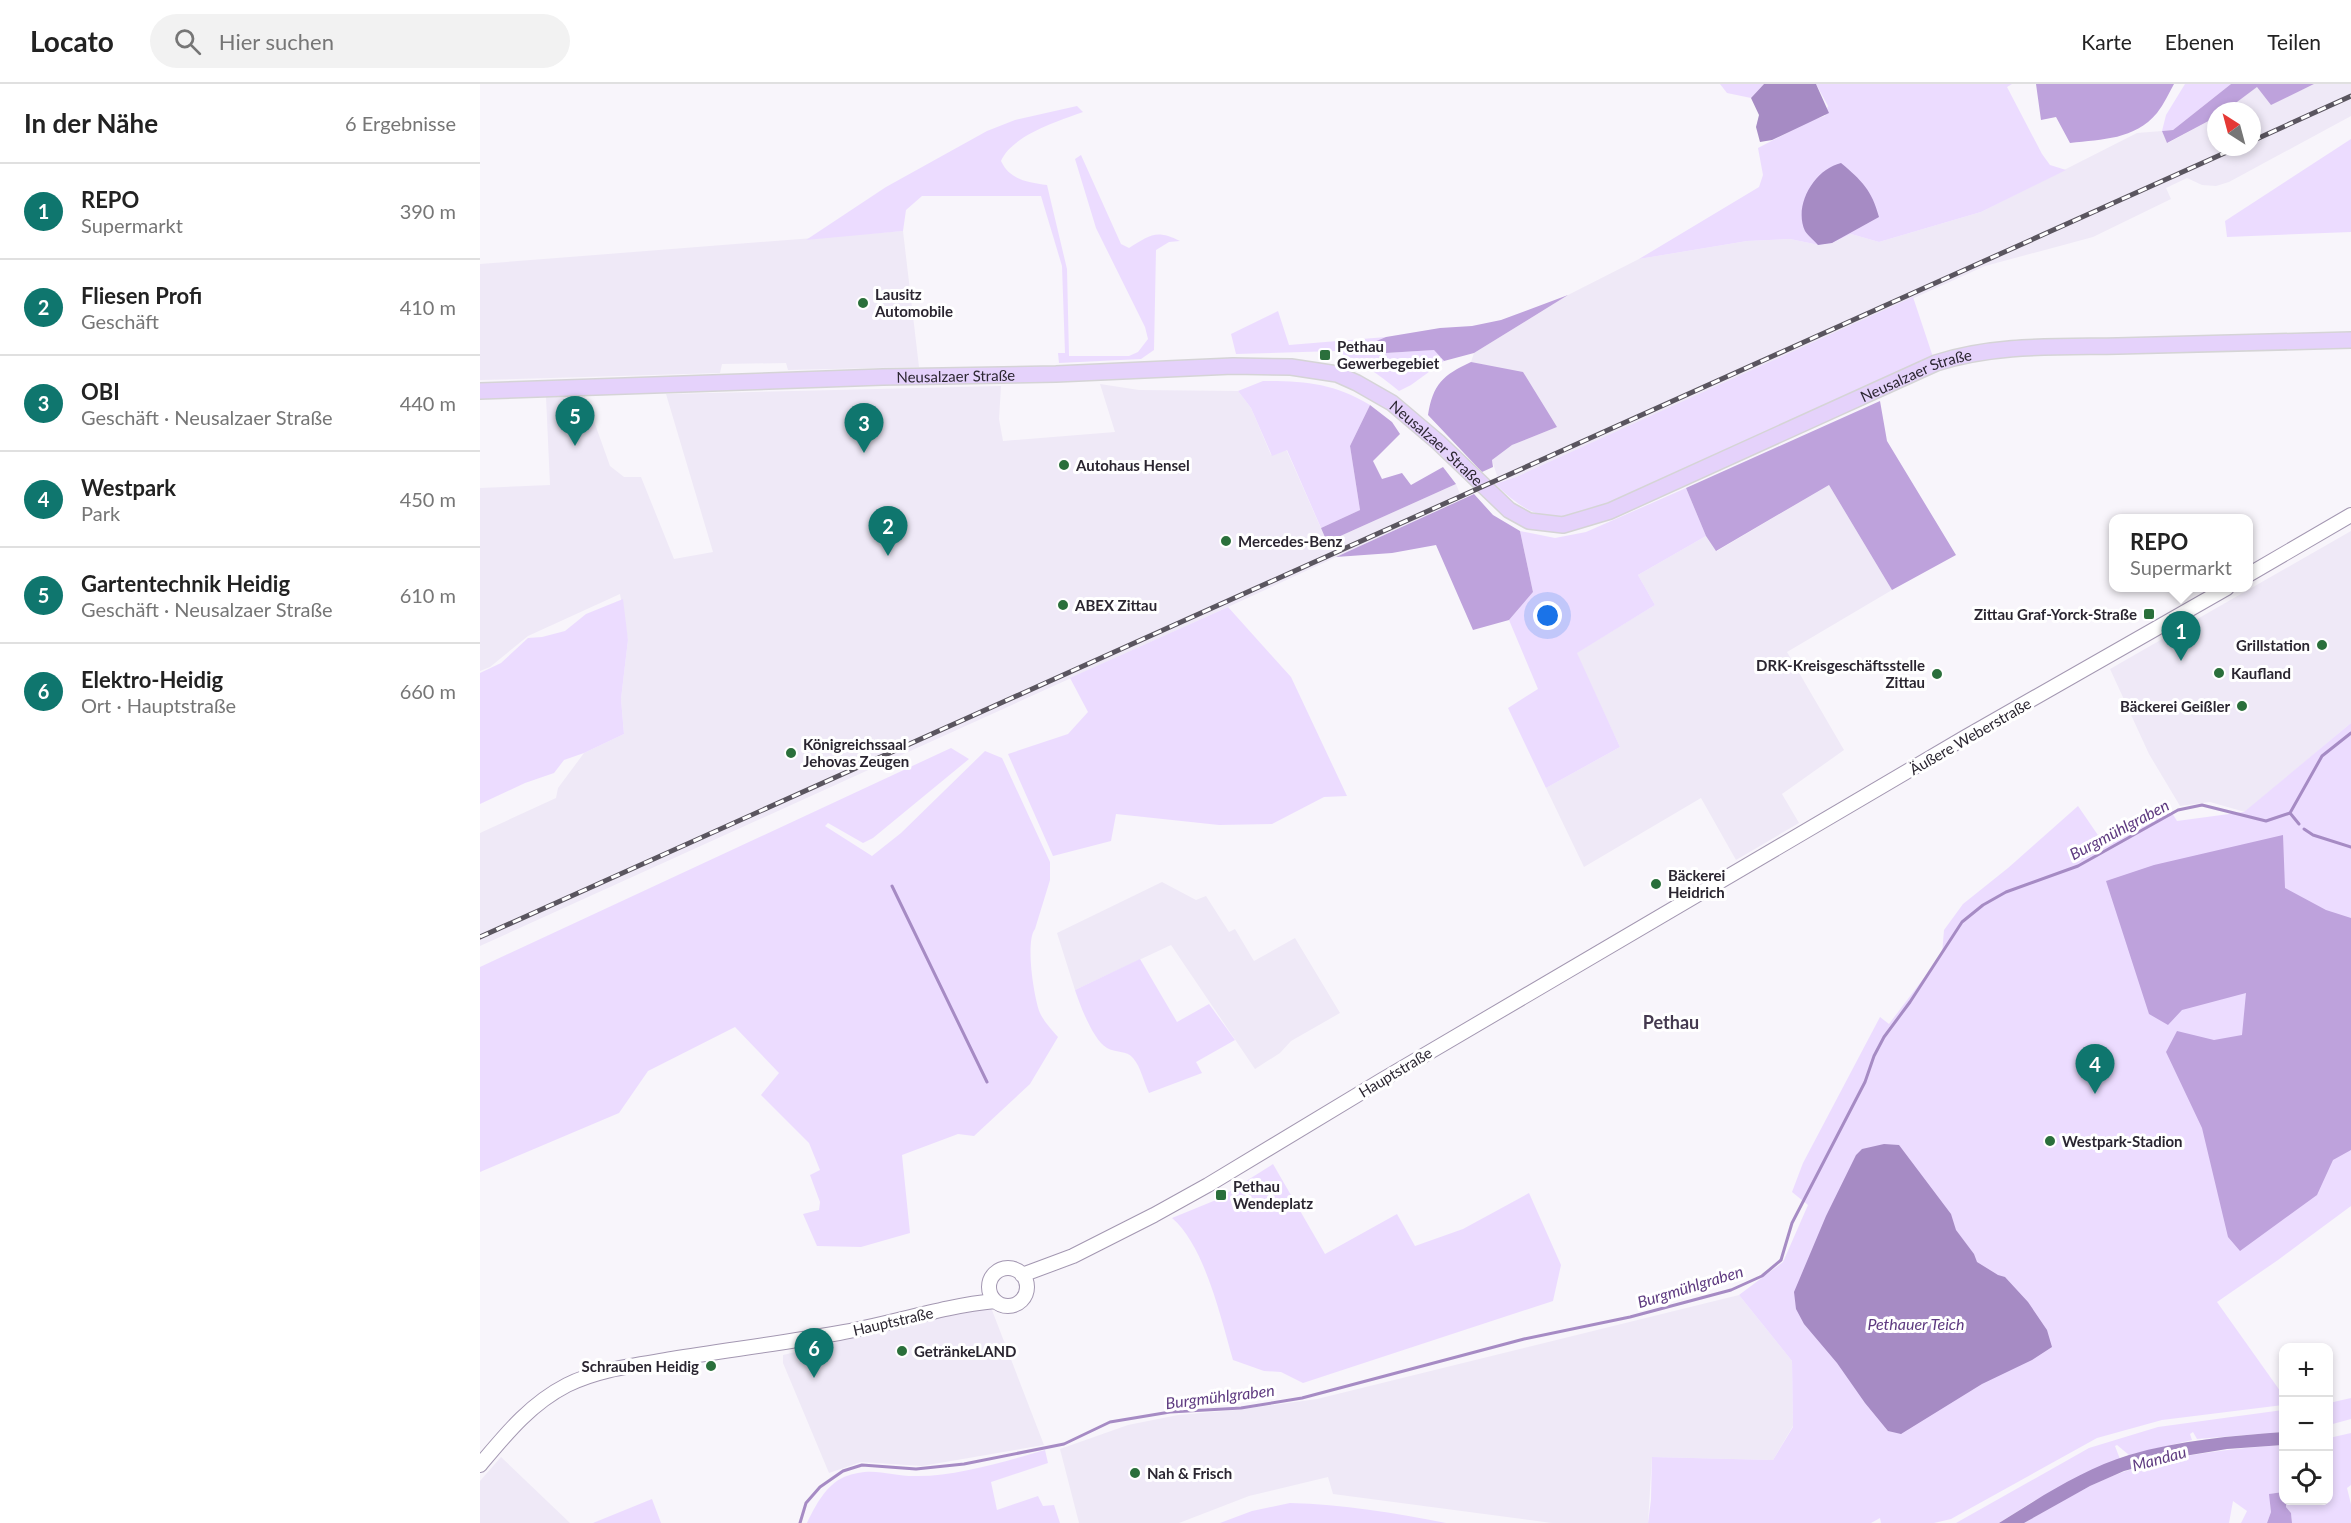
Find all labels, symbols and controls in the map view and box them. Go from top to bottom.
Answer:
search box [150,14,570,68]
text: Locato [30,24,114,58]
icon: search [171,25,204,58]
text: Hier suchen [219,28,334,55]
text: Karte [2081,29,2132,54]
text: Ebenen [2165,29,2234,54]
text: Teilen [2267,29,2321,54]
north arrow [2207,102,2261,156]
text: In der Nähe [24,107,158,139]
text: 6 Ergebnisse [345,111,456,135]
text: REPO [81,186,139,213]
text: 1 [38,199,49,223]
text: 390 m [400,199,456,223]
text: Supermarkt [81,213,183,237]
text: Fliesen Profi [81,282,202,309]
place label: Lausitz Automobile [874,285,953,320]
text: 2 [38,295,49,319]
text: 410 m [400,295,456,319]
marker: Lausitz Automobile [856,296,870,310]
text: Geschäft [81,309,159,333]
place label: Pethau Gewerbegebiet [1337,337,1440,372]
street label: Neusalzaer Straße [1857,345,1973,405]
marker: Pethau Gewerbegebiet [1318,348,1332,362]
street label: Neusalzaer Straße [896,366,1015,386]
text: OBI [81,378,120,405]
text: 3 [38,391,49,415]
text: 440 m [400,391,456,415]
pin: 5 [556,396,595,446]
street label: Neusalzaer Straße [1386,396,1487,489]
pin: 3 [844,404,884,453]
text: Geschäft · Neusalzaer Straße [81,405,333,429]
place label: Autohaus Hensel [1075,456,1190,474]
marker: Autohaus Hensel [1057,458,1071,472]
text: Westpark [81,474,176,501]
text: 4 [38,487,49,511]
text: 450 m [400,487,456,511]
text: Park [81,501,120,525]
pin: 2 [868,506,908,556]
popup [2109,514,2253,592]
text: REPO [2130,528,2188,555]
place label: Mercedes-Benz [1238,532,1342,550]
marker: Mercedes-Benz [1219,534,1233,548]
text: Supermarkt [2130,555,2232,579]
text: Gartentechnik Heidig [81,570,290,597]
text: 5 [38,583,49,607]
text: 610 m [400,583,456,607]
place label: ABEX Zittau [1074,596,1157,614]
text: Geschäft · Neusalzaer Straße [81,597,333,621]
marker: ABEX Zittau [1056,598,1070,612]
your location [1533,601,1562,630]
place label: Zittau Graf-Yorck-Straße [1974,605,2137,623]
marker: Zittau Graf-Yorck-Straße [2142,607,2156,621]
pin: 1 [2162,612,2200,661]
place label: Grillstation [2236,636,2310,654]
marker: Grillstation [2315,638,2329,652]
place label: DRK-Kreisgeschäftsstelle Zittau [1756,656,1925,691]
place label: Kaufland [2231,664,2291,682]
text: Elektro-Heidig [81,666,223,693]
marker: Kaufland [2212,666,2226,680]
marker: DRK-Kreisgeschäftsstelle Zittau [1930,667,1944,681]
text: 6 [38,679,49,703]
text: 660 m [400,679,456,703]
text: Ort · Hauptstraße [81,693,236,717]
street label: Äußere Weberstraße [1906,694,2034,778]
place label: Bäckerei Geißler [2120,697,2230,715]
marker: Bäckerei Geißler [2235,699,2249,713]
place label: Königreichssaal Jehovas Zeugen [803,735,909,770]
marker: Königreichssaal Jehovas Zeugen [784,746,798,760]
water label: Burgmühlgraben [2066,795,2172,863]
place label: Bäckerei Heidrich [1668,866,1726,901]
marker: Bäckerei Heidrich [1649,877,1663,891]
district label: Pethau [1643,1011,1699,1033]
street label: Hauptstraße [1355,1043,1435,1101]
pin: 4 [2076,1044,2114,1094]
place label: Westpark-Stadion [2062,1132,2183,1150]
marker: Westpark-Stadion [2043,1134,2057,1148]
place label: Pethau Wendeplatz [1233,1177,1313,1212]
marker: Pethau Wendeplatz [1214,1188,1228,1202]
water label: Burgmühlgraben [1635,1261,1745,1311]
street label: Hauptstraße [851,1303,935,1339]
water label: Pethauer Teich [1867,1314,1965,1333]
pin: 6 [794,1328,834,1378]
place label: GetränkeLAND [914,1342,1017,1360]
map controls [2279,1343,2333,1505]
button: + [2279,1343,2333,1397]
marker: GetränkeLAND [895,1344,909,1358]
place label: Schrauben Heidig [582,1357,699,1375]
marker: Schrauben Heidig [704,1359,718,1373]
water label: Burgmühlgraben [1164,1380,1276,1412]
button: − [2279,1397,2333,1451]
water label: Mandau [2130,1442,2188,1474]
button: locate [2279,1451,2333,1505]
place label: Nah & Frisch [1147,1464,1232,1482]
marker: Nah & Frisch [1128,1466,1142,1480]

